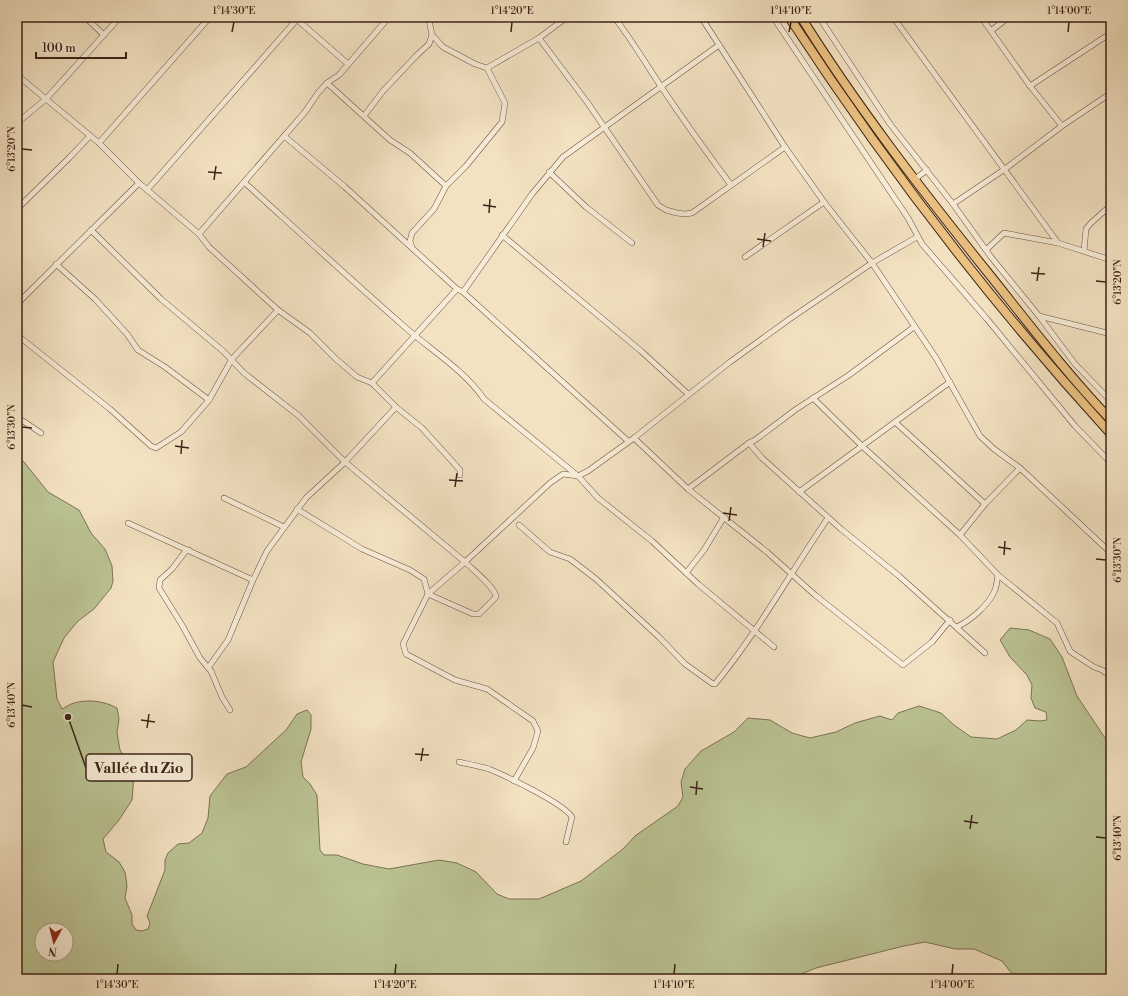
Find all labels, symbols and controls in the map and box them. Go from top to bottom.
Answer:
text: 1°14'30"E [212,5,256,17]
text: 1°14'20"E [490,5,534,17]
text: 1°14'10"E [770,5,812,17]
text: 1°14'00"E [1047,5,1091,17]
scale bar [36,34,126,60]
text: 100 m [42,41,76,56]
text: 6°13'20"N [6,126,18,172]
text: 6°13'20"N [1112,259,1124,305]
text: 6°13'30"N [6,404,18,450]
text: 6°13'30"N [1112,537,1124,583]
text: 6°13'40"N [6,682,18,728]
callout: Vallée du Zio [86,754,192,781]
text: Vallée du Zio [93,759,184,778]
text: 6°13'40"N [1112,815,1124,861]
north arrow [34,922,74,962]
text: N [47,943,58,958]
text: 1°14'30"E [95,979,139,991]
text: 1°14'20"E [373,979,417,991]
text: 1°14'10"E [653,979,695,991]
text: 1°14'00"E [930,979,974,991]

